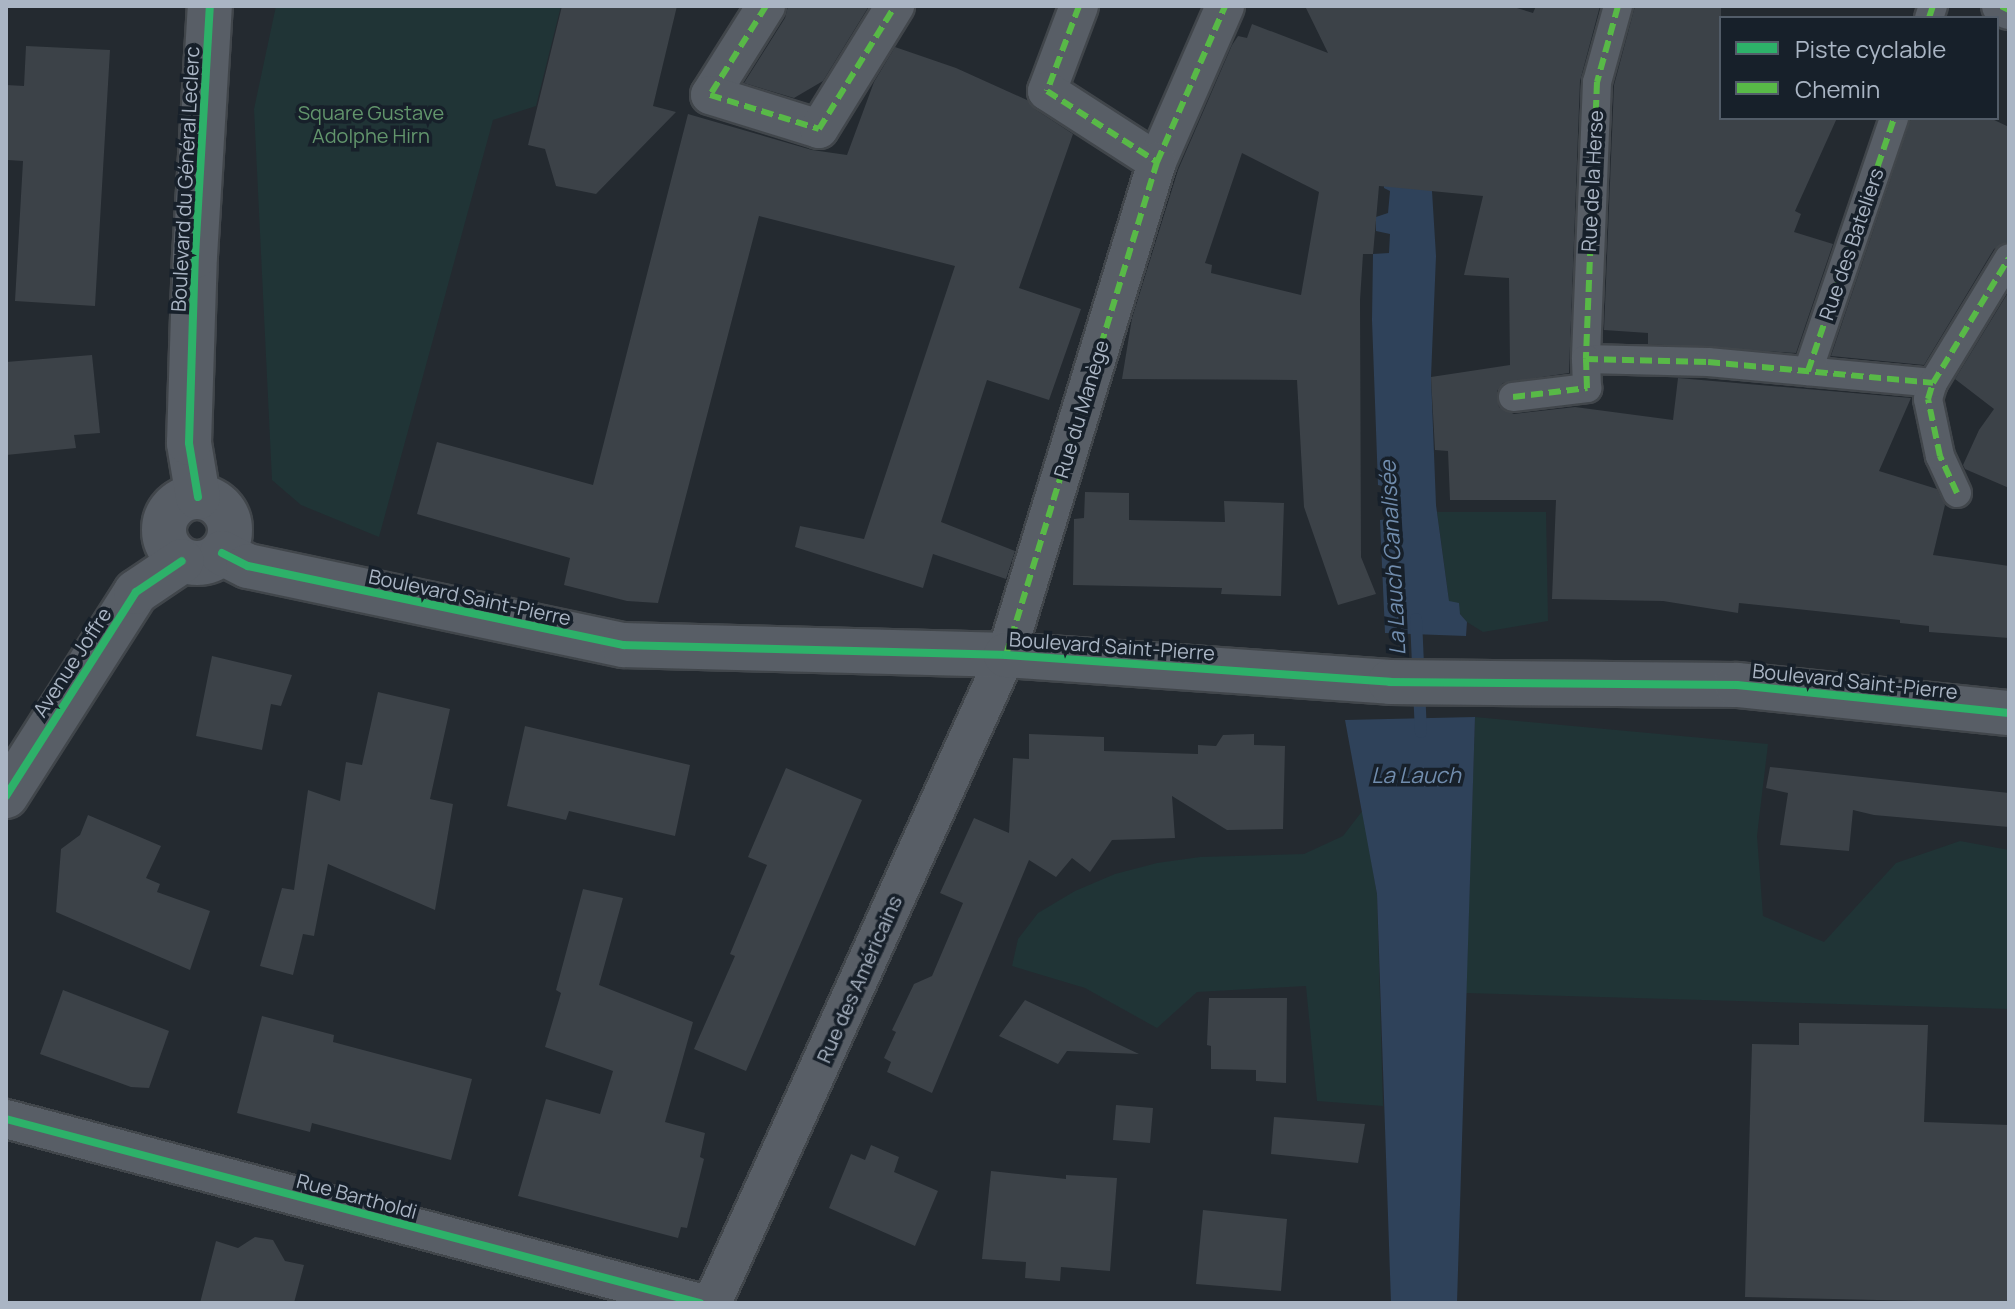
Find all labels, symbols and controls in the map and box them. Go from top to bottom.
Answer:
legend [1719,16,1999,120]
text: Piste cyclable [1795,32,1946,65]
street label: Boulevard du Général Leclerc [166,46,204,312]
text: Chemin [1795,72,1880,105]
park label: Square Gustave Adolphe Hirn [298,100,444,147]
street label: Rue de la Herse [1576,110,1608,252]
street label: Rue des Bateliers [1814,165,1888,323]
street label: Rue du Manège [1049,337,1113,481]
water label: La Lauch Canalisée [1375,460,1411,656]
street label: Boulevard Saint-Pierre [367,564,573,630]
street label: Avenue Joffre [28,603,116,721]
street label: Boulevard Saint-Pierre [1008,627,1216,665]
street label: Boulevard Saint-Pierre [1751,658,1959,704]
water label: La Lauch [1371,763,1461,789]
street label: Rue des Américains [811,892,907,1066]
street label: Rue Bartholdi [294,1168,420,1224]

